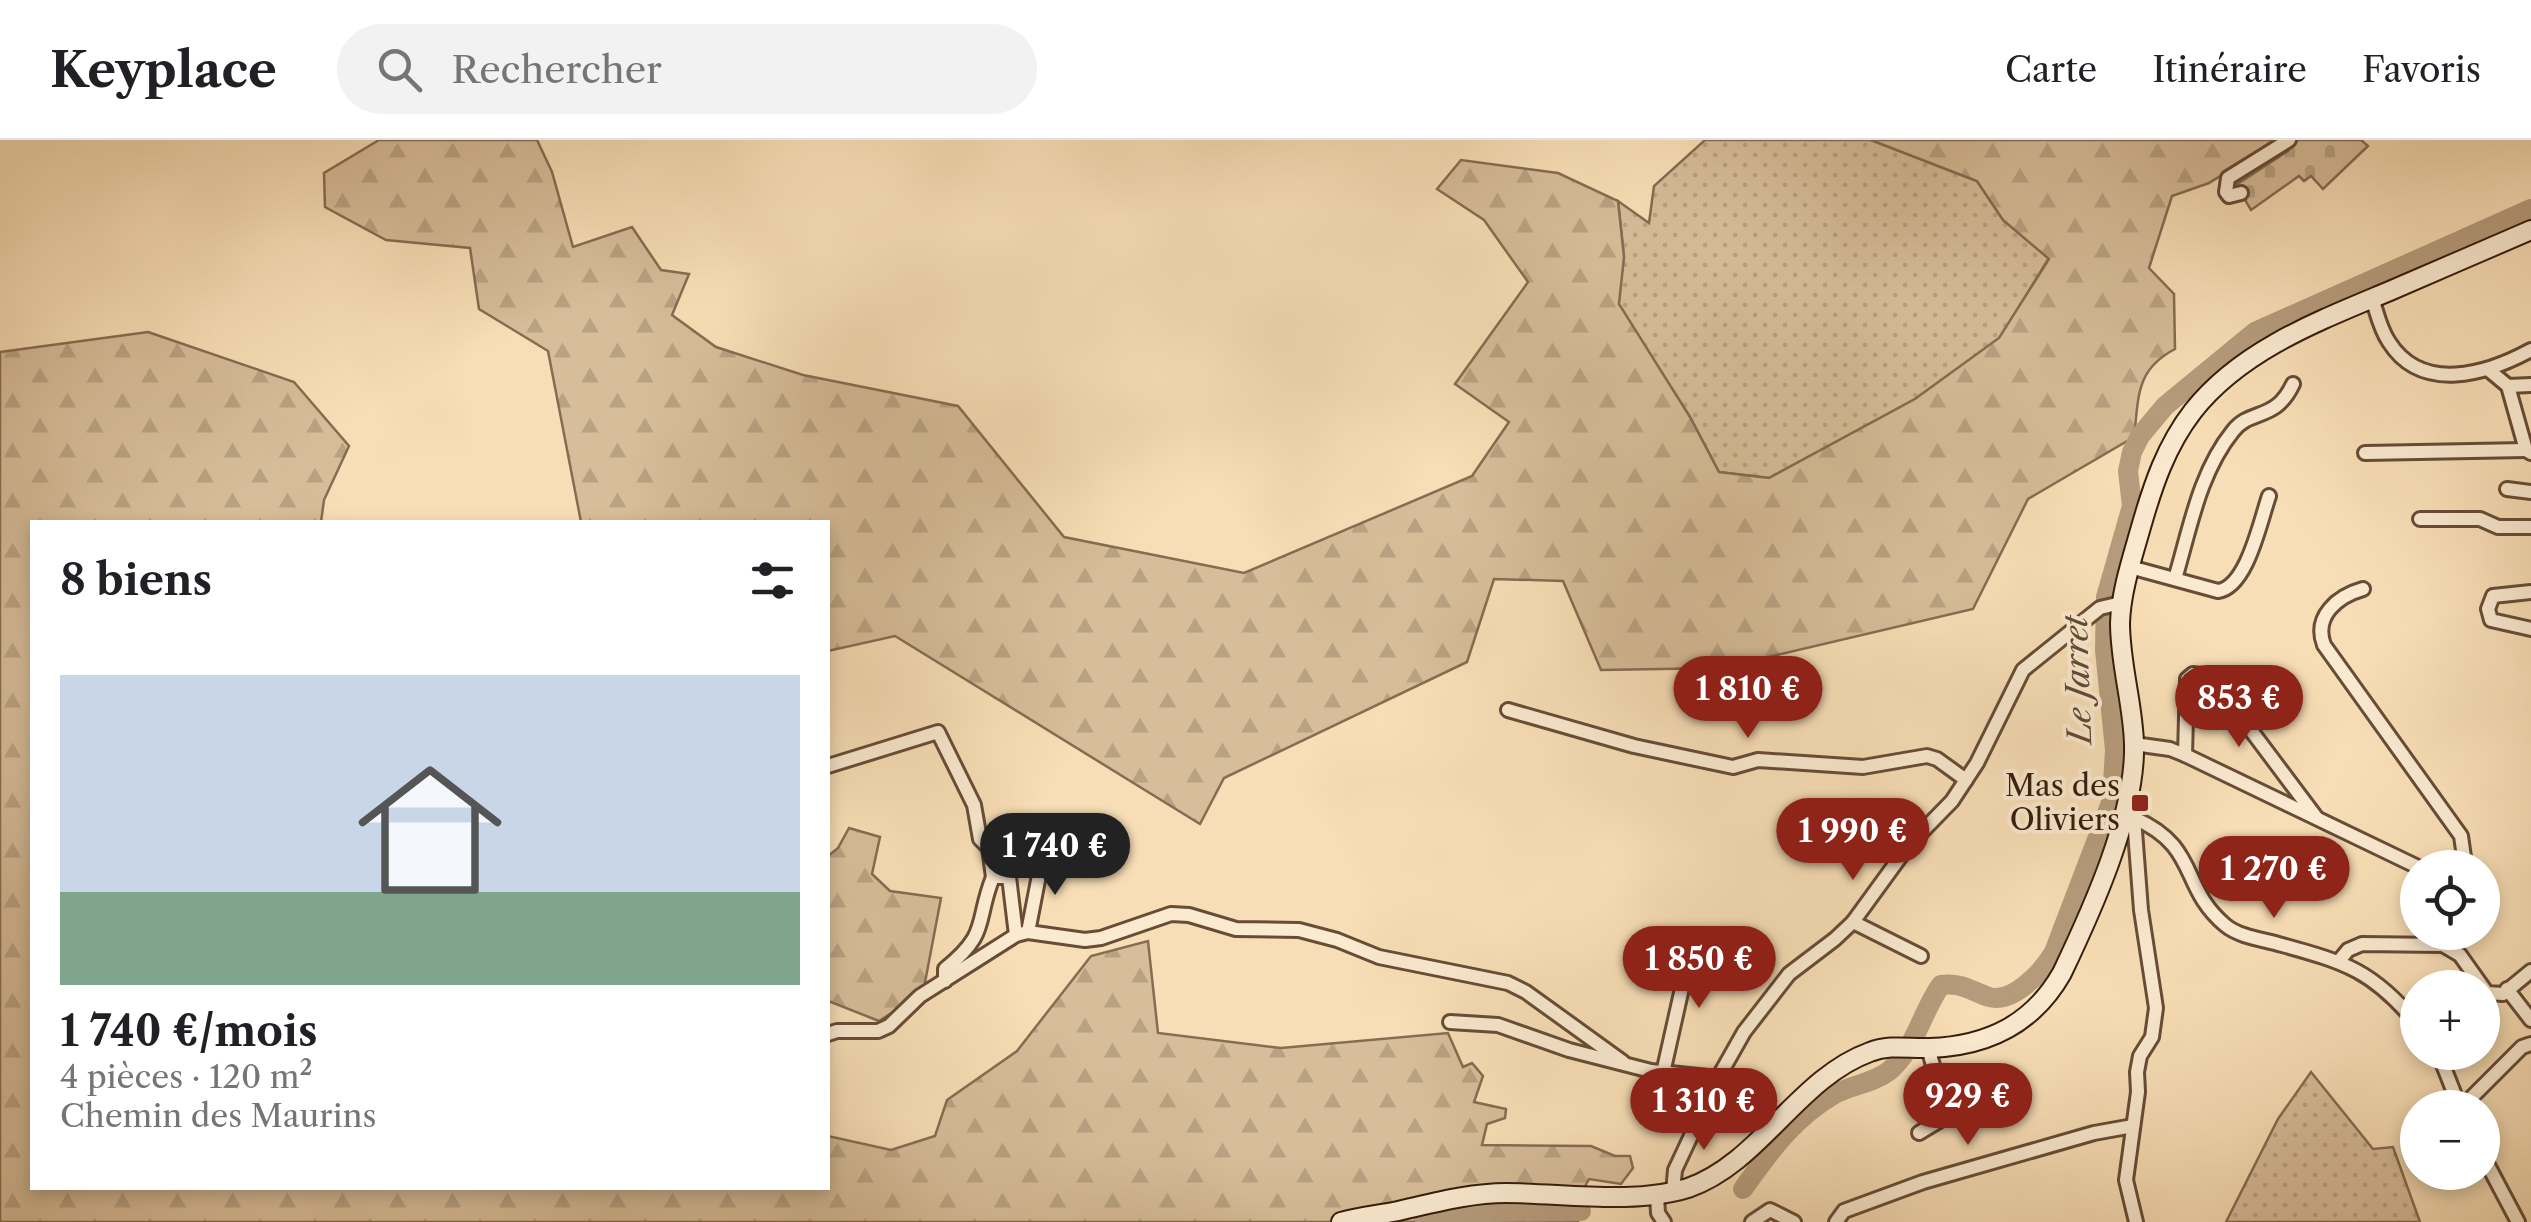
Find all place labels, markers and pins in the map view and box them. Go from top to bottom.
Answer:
pin: 1 810 € [1656,656,1840,741]
pin: 853 € [2169,665,2309,750]
place label: Mas des Oliviers [2005,767,2120,838]
marker: Mas des Oliviers [2129,792,2151,814]
pin: 1 990 € [1761,798,1945,883]
pin: 1 740 € [963,813,1147,898]
pin: 1 270 € [2182,836,2366,921]
pin: 1 850 € [1607,926,1791,1011]
pin: 929 € [1898,1063,2038,1148]
pin: 1 310 € [1612,1068,1796,1153]

